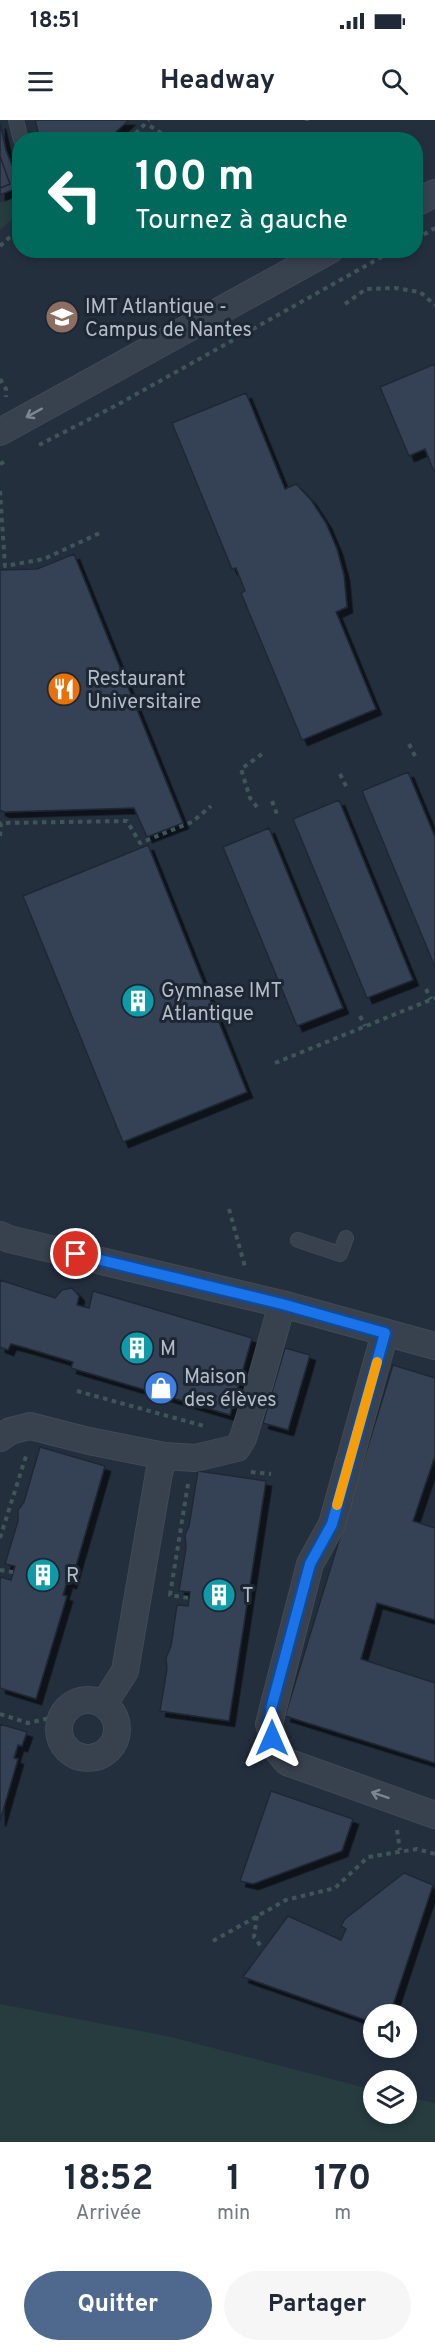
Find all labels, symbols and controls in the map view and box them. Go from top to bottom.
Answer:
text: 18:51 [30,8,80,35]
text: Headway [160,64,275,98]
icon: menu [24,65,57,98]
icon: search [378,65,411,98]
text: 100 m [135,152,254,205]
icon: left [36,156,114,234]
text: Tournez à gauche [135,204,348,238]
place label: IMT Atlantique - Campus de Nantes [85,295,252,344]
school or university icon: IMT Atlantique - Campus de Nantes [44,299,80,335]
one-way arrow [26,407,43,419]
place label: Restaurant Universitaire [87,667,201,716]
restaurant icon: Restaurant Universitaire [46,671,82,707]
place label: Gymnase IMT Atlantique [161,979,282,1028]
building icon: Gymnase IMT Atlantique [120,983,156,1019]
pin [50,1228,101,1279]
icon: arrive [59,1237,92,1270]
building icon: M [119,1330,155,1366]
place label: M [160,1337,176,1363]
place label: Maison des élèves [184,1365,277,1414]
shop icon: Maison des élèves [143,1370,179,1406]
building icon: R [25,1557,61,1593]
place label: R [66,1564,79,1590]
building icon: T [201,1577,237,1613]
place label: T [242,1584,254,1610]
position arrow [240,1706,304,1770]
one-way arrow [371,1789,390,1800]
map controls [363,2004,417,2124]
button: sound [363,2004,417,2058]
button: layers [363,2070,417,2124]
text: 18:52 [64,2157,153,2203]
text: 1 [227,2157,241,2203]
text: 170 [314,2157,371,2203]
text: Arrivée [76,2201,141,2227]
text: min [217,2201,250,2227]
text: m [334,2201,351,2227]
button: Quitter [24,2271,212,2340]
button: Partager [224,2271,411,2340]

